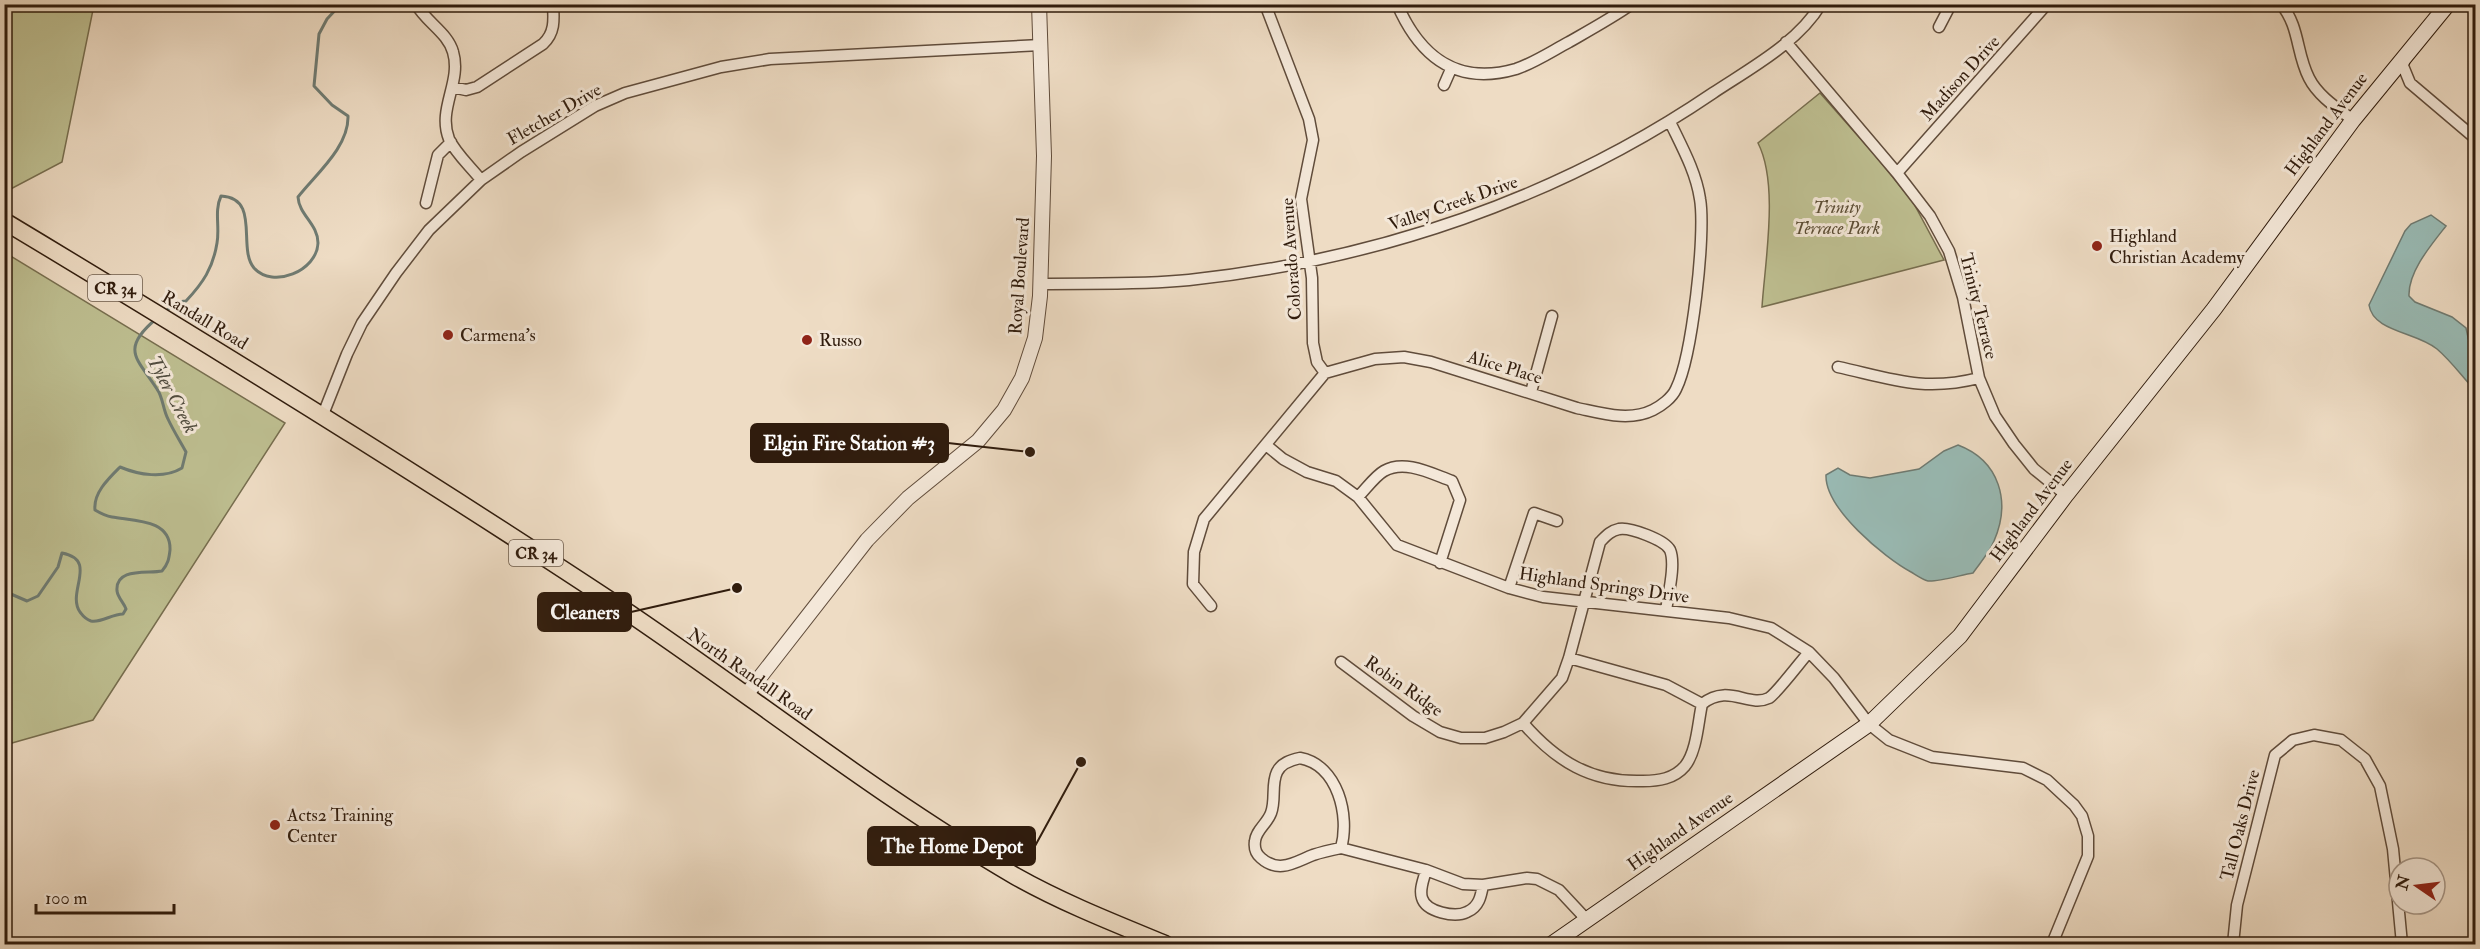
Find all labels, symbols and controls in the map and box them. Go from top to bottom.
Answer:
street label: Madison Drive [1916,30,2005,126]
street label: Highland Avenue [2280,68,2373,181]
street label: Fletcher Drive [503,78,606,151]
street label: Valley Creek Drive [1385,170,1521,236]
park label: Trinity Terrace Park [1794,196,1880,240]
street label: Colorado Avenue [1276,197,1307,321]
street label: Royal Boulevard [1004,217,1035,335]
place label: Highland Christian Academy [2109,225,2246,269]
marker: Highland Christian Academy [2090,239,2104,253]
street label: Trinity Terrace [1954,251,2003,362]
road number: CR 34 [88,275,142,301]
street label: Randall Road [157,286,252,355]
place label: Carmena’s [460,324,536,347]
marker: Carmena’s [441,328,455,342]
place label: Russo [819,329,862,352]
marker: Russo [800,333,814,347]
street label: Alice Place [1464,345,1545,390]
water label: Tyler Creek [142,351,204,438]
callout: Elgin Fire Station #3 [751,424,948,462]
text: Elgin Fire Station #3 [763,431,935,457]
street label: Highland Avenue [1985,454,2078,567]
road number: CR 34 [509,540,563,566]
street label: Highland Springs Drive [1517,562,1691,609]
callout: Cleaners [538,593,631,631]
text: Cleaners [550,600,620,625]
street label: North Randall Road [683,623,816,726]
street label: Robin Ridge [1360,651,1448,722]
street label: Tall Oaks Drive [2216,767,2265,883]
street label: Highland Avenue [1623,786,1738,876]
place label: Acts2 Training Center [286,804,394,848]
marker: Acts2 Training Center [268,818,282,832]
callout: The Home Depot [868,827,1035,865]
text: The Home Depot [880,834,1024,860]
north arrow [2387,856,2447,916]
text: N [2392,873,2415,893]
scale bar [36,877,174,915]
text: 100 m [45,887,88,910]

